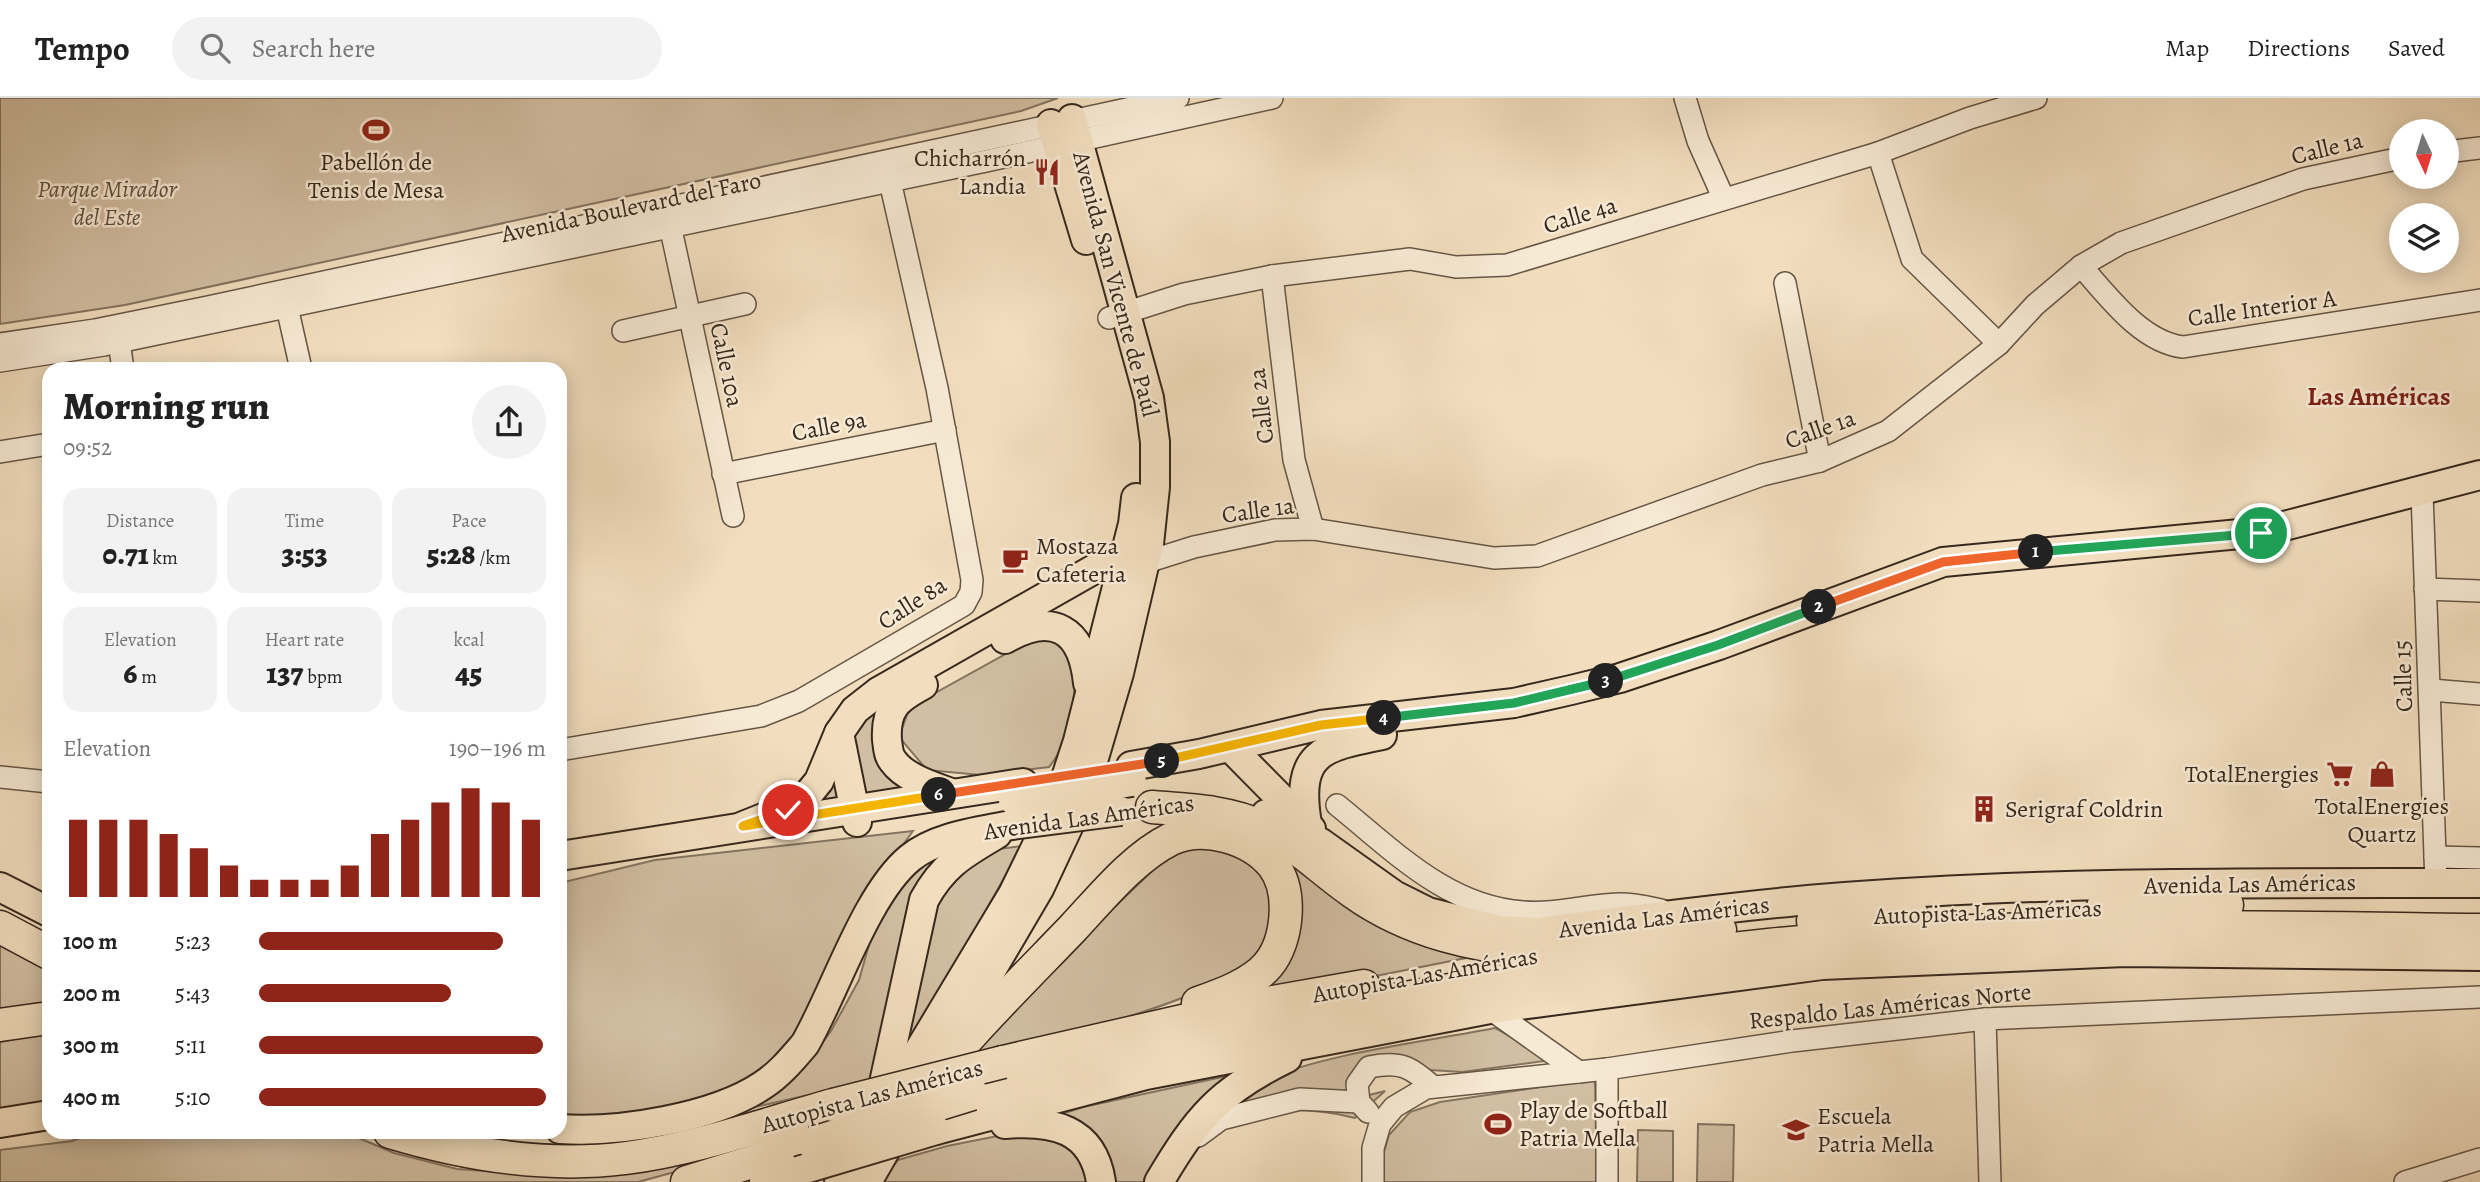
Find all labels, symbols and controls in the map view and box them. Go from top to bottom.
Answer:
search box [172,17,662,80]
text: Tempo [35,26,130,71]
icon: search [196,29,234,67]
text: Search here [252,31,375,66]
text: Map [2165,32,2209,64]
text: Directions [2247,32,2350,64]
text: Saved [2388,32,2445,64]
sports icon: Pabellón de Tenis de Mesa [361,115,391,145]
north arrow [2389,119,2459,189]
map controls [2389,119,2459,273]
street label: Calle 1a [2288,123,2367,172]
place label: Chicharrón Landia [914,142,1027,202]
place label: Pabellón de Tenis de Mesa [308,146,445,206]
street label: Avenida San Vicente de Paúl [1065,147,1167,420]
restaurant icon: Chicharrón Landia [1032,157,1062,187]
street label: Avenida Boulevard del Faro [497,164,764,250]
park label: Parque Mirador del Este [37,173,177,233]
street label: Calle 4a [1539,188,1622,241]
button: layers [2389,203,2459,273]
street label: Calle Interior A [2186,282,2339,334]
street label: Calle 10a [702,320,752,411]
street label: Calle 2a [1240,366,1282,446]
district label: Las Américas [2307,379,2451,414]
text: Morning run [63,380,270,432]
button: share [472,385,546,459]
street label: Calle 1a [1780,401,1860,456]
street label: Calle 9a [789,403,870,449]
text: 09:52 [63,432,112,463]
street label: Calle 1a [1220,489,1297,531]
pin [2231,503,2291,563]
text: Distance [106,508,174,534]
text: Time [285,508,324,534]
text: Pace [451,508,486,534]
icon: arrive [2242,514,2280,552]
place label: Mostaza Cafeteria [1036,530,1127,590]
text: 0.71 [103,534,149,574]
text: 3:53 [281,534,328,574]
text: 5:28 [427,534,476,574]
pin: 1 [2018,534,2054,570]
text: 1 [2032,538,2039,564]
text: km [149,545,178,571]
text: /km [476,545,511,571]
cafe icon: Mostaza Cafeteria [1000,545,1030,575]
street label: Calle 8a [871,568,953,637]
pin: 2 [1801,589,1836,624]
text: 2 [1814,593,1823,619]
text: Elevation [104,627,177,653]
text: Heart rate [265,627,344,653]
text: kcal [454,627,484,653]
street label: Calle 15 [2386,639,2420,713]
text: 6 [123,653,137,693]
text: 137 [266,653,303,693]
text: 45 [455,653,482,693]
text: m [137,664,157,690]
text: bpm [303,664,343,690]
pin: 3 [1588,664,1624,698]
text: 3 [1601,667,1610,693]
pin: 4 [1366,700,1402,736]
text: 4 [1379,704,1388,730]
text: Elevation [63,733,151,764]
text: 190–196 m [449,733,546,764]
pin: 5 [1144,744,1180,778]
text: 5 [1157,747,1166,773]
place label: TotalEnergies [2185,758,2319,790]
supermarket icon: TotalEnergies [2325,759,2355,789]
shop icon: TotalEnergies Quartz [2367,759,2397,789]
pin: 6 [922,778,956,812]
pin [758,780,818,840]
text: 6 [934,781,943,807]
street label: Avenida Las Américas [981,786,1196,848]
place label: TotalEnergies Quartz [2315,790,2449,850]
icon: check [769,791,807,829]
place label: Serigraf Coldrin [2005,793,2163,825]
building icon: Serigraf Coldrin [1969,794,1999,824]
street label: Avenida Las Américas [2143,866,2356,902]
street label: Avenida Las Américas [1556,888,1771,946]
street label: Autopista Las Américas [1872,892,2103,932]
text: 100 m [63,926,118,957]
text: 5:23 [175,926,211,957]
street label: Autopista Las Américas [1309,939,1540,1011]
street label: Respaldo Las Américas Norte [1747,975,2033,1037]
text: 200 m [63,978,121,1009]
text: 5:43 [175,978,210,1009]
text: 300 m [63,1030,119,1061]
text: 5:11 [175,1030,206,1061]
street label: Autopista Las Américas [757,1051,986,1141]
text: 400 m [63,1082,120,1113]
text: 5:10 [175,1082,211,1113]
place label: Play de Softball Patria Mella [1519,1094,1668,1154]
place label: Escuela Patria Mella [1817,1100,1935,1160]
sports icon: Play de Softball Patria Mella [1483,1109,1513,1139]
school or university icon: Escuela Patria Mella [1781,1115,1811,1145]

